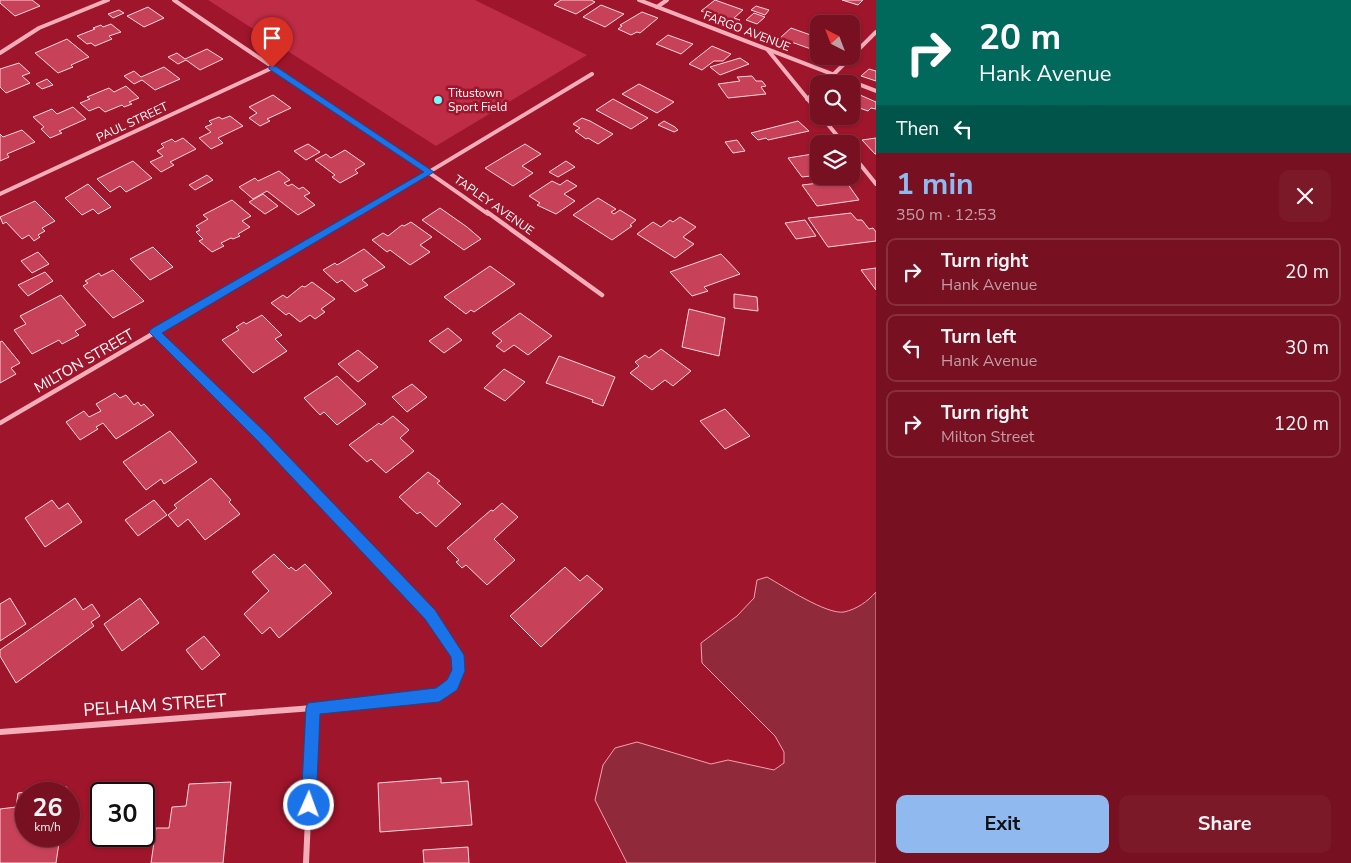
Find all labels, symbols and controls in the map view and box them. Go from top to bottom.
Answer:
street label: FARGO AVENUE [701,7,793,55]
text: 20 m [979,14,1061,61]
north arrow [810,15,860,65]
map controls [810,15,860,185]
pin [251,17,293,68]
icon: right [896,20,961,85]
icon: arrive [258,24,286,52]
text: Hank Avenue [979,59,1111,89]
button: search [810,75,860,125]
place label: Titustown Sport Field [448,85,507,115]
marker: Titustown Sport Field [432,94,444,106]
street label: PAUL STREET [94,98,171,146]
icon: left [949,115,977,143]
text: Then [896,116,939,142]
button: layers [810,135,860,185]
text: 1 min [896,164,974,205]
button: close [1279,170,1331,222]
street label: TAPLEY AVENUE [451,171,537,239]
text: 350 m · 12:53 [896,204,997,226]
text: Turn right [941,248,1028,274]
icon: right [898,258,926,286]
text: 20 m [1285,259,1329,285]
text: Hank Avenue [941,274,1037,296]
street label: MILTON STREET [30,324,138,398]
text: Turn left [941,324,1016,350]
icon: left [898,334,926,362]
text: 30 m [1285,335,1329,361]
text: Hank Avenue [941,350,1037,372]
text: Turn right [941,400,1028,426]
icon: right [898,410,926,438]
text: 120 m [1274,411,1329,437]
text: Milton Street [941,426,1034,448]
street label: PELHAM STREET [82,688,228,722]
position arrow [282,778,334,830]
speed limit sign: 30 [90,782,155,847]
text: 26 [32,791,63,825]
button: Exit [896,795,1109,853]
button: Share [1119,795,1331,853]
text: km/h [34,819,61,835]

